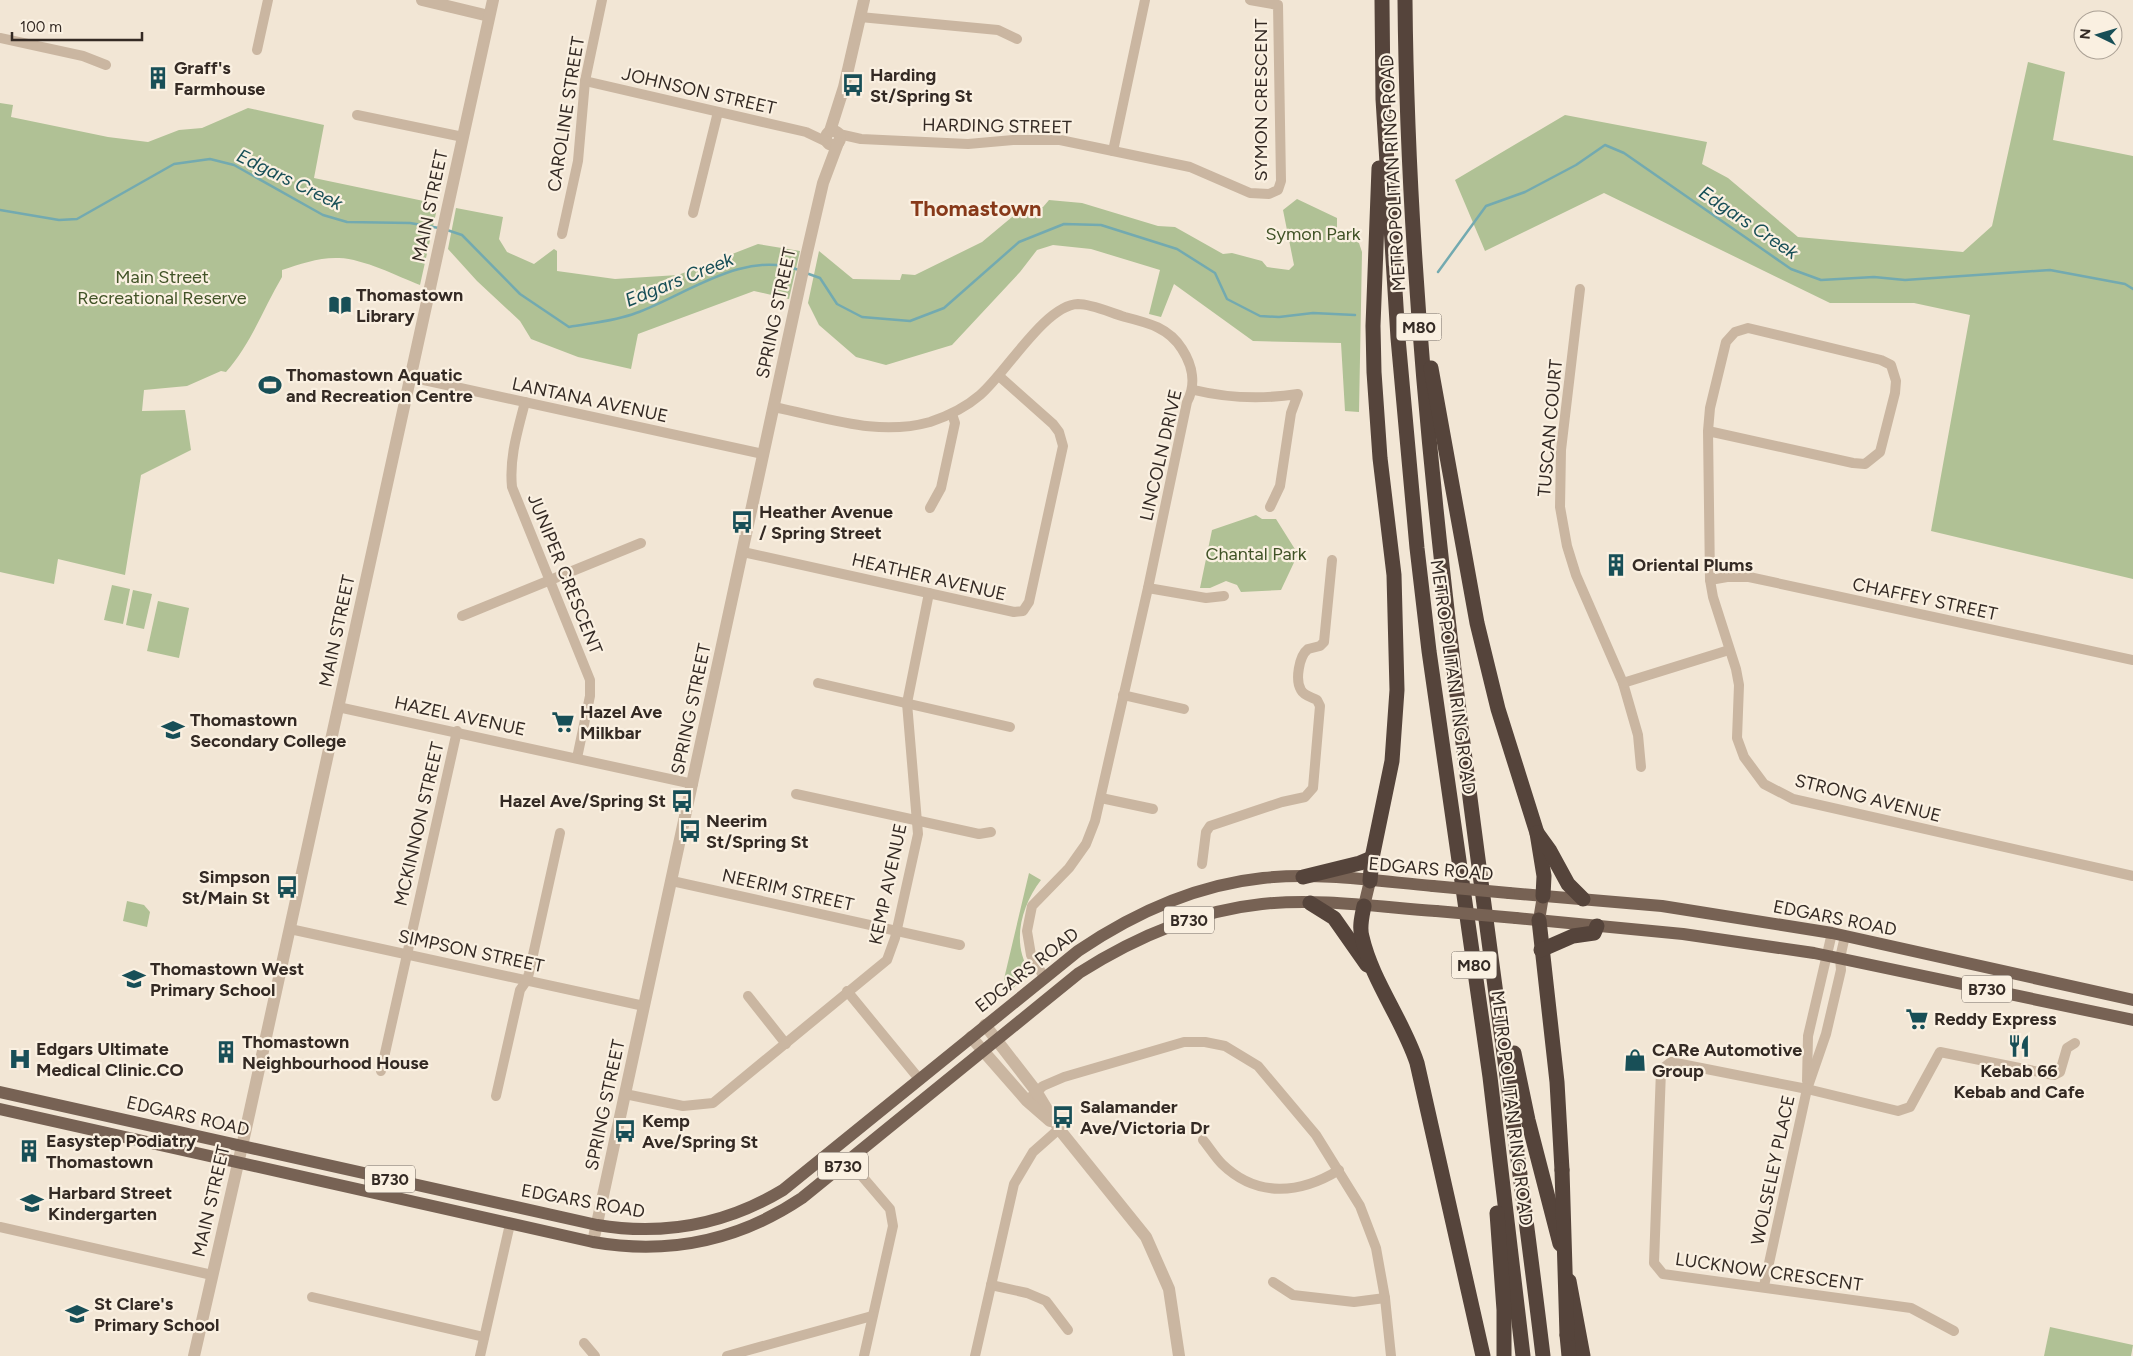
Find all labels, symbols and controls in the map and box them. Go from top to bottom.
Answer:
scale bar [12,10,142,42]
north arrow [2073,10,2123,60]
text: 100 m [20,18,62,36]
street label: SYMON CRESCENT [1250,18,1272,181]
text: N [2077,28,2094,40]
street label: CAROLINE STREET [543,35,589,193]
street label: METROPOLITAN RING ROAD [1376,54,1410,292]
place label: Graff's Farmhouse [174,57,265,100]
street label: JOHNSON STREET [620,63,778,119]
place label: Harding St/Spring St [870,64,973,107]
building icon: Graff's Farmhouse [145,65,171,91]
bus stop icon: Harding St/Spring St [840,72,866,98]
street label: HARDING STREET [922,114,1072,138]
water label: Edgars Creek [233,144,347,215]
street label: MAIN STREET [407,148,453,264]
water label: Edgars Creek [1695,181,1803,265]
district label: Thomastown [910,195,1042,222]
park label: Symon Park [1265,223,1361,245]
street label: SPRING STREET [751,246,801,380]
water label: Edgars Creek [622,247,738,312]
park label: Main Street Recreational Reserve [77,266,247,309]
place label: Thomastown Library [356,284,463,327]
library icon: Thomastown Library [327,292,353,318]
road number: M80 [1396,314,1442,341]
street label: TUSCAN COURT [1533,358,1567,498]
place label: Thomastown Aquatic and Recreation Centre [286,364,473,407]
sports icon: Thomastown Aquatic and Recreation Centre [257,372,283,398]
street label: LANTANA AVENUE [510,373,670,427]
street label: LINCOLN DRIVE [1135,387,1187,523]
street label: JUNIPER CRESCENT [523,491,607,657]
place label: Heather Avenue / Spring Street [759,501,893,544]
bus stop icon: Heather Avenue / Spring Street [729,509,755,535]
park label: Chantal Park [1206,543,1307,565]
street label: HEATHER AVENUE [850,549,1008,605]
building icon: Oriental Plums [1603,552,1629,578]
place label: Oriental Plums [1632,554,1753,576]
street label: METROPOLITAN RING ROAD [1426,558,1480,796]
street label: MAIN STREET [314,573,360,689]
street label: CHAFFEY STREET [1850,573,2000,625]
street label: SPRING STREET [666,642,716,776]
street label: HAZEL AVENUE [392,691,528,741]
place label: Hazel Ave Milkbar [580,701,662,744]
place label: Thomastown Secondary College [190,709,346,752]
supermarket icon: Hazel Ave Milkbar [550,709,576,735]
school or university icon: Thomastown Secondary College [160,717,186,743]
street label: MCKINNON STREET [389,740,449,908]
street label: STRONG AVENUE [1792,769,1944,827]
bus stop icon: Hazel Ave/Spring St [669,788,695,814]
place label: Hazel Ave/Spring St [499,790,666,812]
place label: Neerim St/Spring St [706,810,809,853]
bus stop icon: Neerim St/Spring St [677,818,703,844]
street label: KEMP AVENUE [864,821,912,947]
street label: EDGARS ROAD [1368,853,1494,885]
street label: NEERIM STREET [720,864,856,916]
place label: Simpson St/Main St [182,866,270,909]
bus stop icon: Simpson St/Main St [274,874,300,900]
street label: EDGARS ROAD [1771,895,1899,941]
road number: B730 [1164,906,1214,934]
street label: EDGARS ROAD [971,923,1083,1017]
street label: SIMPSON STREET [396,925,546,977]
road number: M80 [1452,952,1496,978]
place label: Thomastown West Primary School [150,958,304,1001]
school or university icon: Thomastown West Primary School [121,966,147,992]
road number: B730 [1962,976,2012,1002]
street label: METROPOLITAN RING ROAD [1487,989,1537,1227]
supermarket icon: Reddy Express [1904,1006,1930,1032]
place label: Reddy Express [1934,1008,2057,1030]
place label: Thomastown Neighbourhood House [242,1031,429,1074]
restaurant icon: Kebab 66 Kebab and Cafe [2006,1033,2032,1059]
place label: Edgars Ultimate Medical Clinic.CO [36,1038,184,1081]
street label: SPRING STREET [580,1038,630,1172]
building icon: Thomastown Neighbourhood House [213,1039,239,1065]
place label: CARe Automotive Group [1652,1039,1802,1082]
hospital icon: Edgars Ultimate Medical Clinic.CO [7,1046,33,1072]
shop icon: CARe Automotive Group [1622,1047,1648,1073]
place label: Kebab 66 Kebab and Cafe [1953,1060,2085,1103]
street label: EDGARS ROAD [124,1091,252,1141]
street label: WOLSELEY PLACE [1746,1093,1800,1247]
place label: Salamander Ave/Victoria Dr [1080,1096,1210,1139]
bus stop icon: Salamander Ave/Victoria Dr [1050,1104,1076,1130]
place label: Kemp Ave/Spring St [642,1110,758,1153]
bus stop icon: Kemp Ave/Spring St [612,1118,638,1144]
place label: Easystep Podiatry Thomastown [46,1130,197,1173]
building icon: Easystep Podiatry Thomastown [16,1138,42,1164]
street label: MAIN STREET [187,1143,235,1259]
road number: B730 [818,1152,868,1180]
road number: B730 [365,1166,415,1192]
street label: EDGARS ROAD [519,1179,647,1223]
place label: Harbard Street Kindergarten [48,1182,172,1225]
school or university icon: Harbard Street Kindergarten [19,1190,45,1216]
street label: LUCKNOW CRESCENT [1674,1248,1864,1296]
place label: St Clare's Primary School [94,1293,219,1336]
school or university icon: St Clare's Primary School [64,1301,90,1327]

